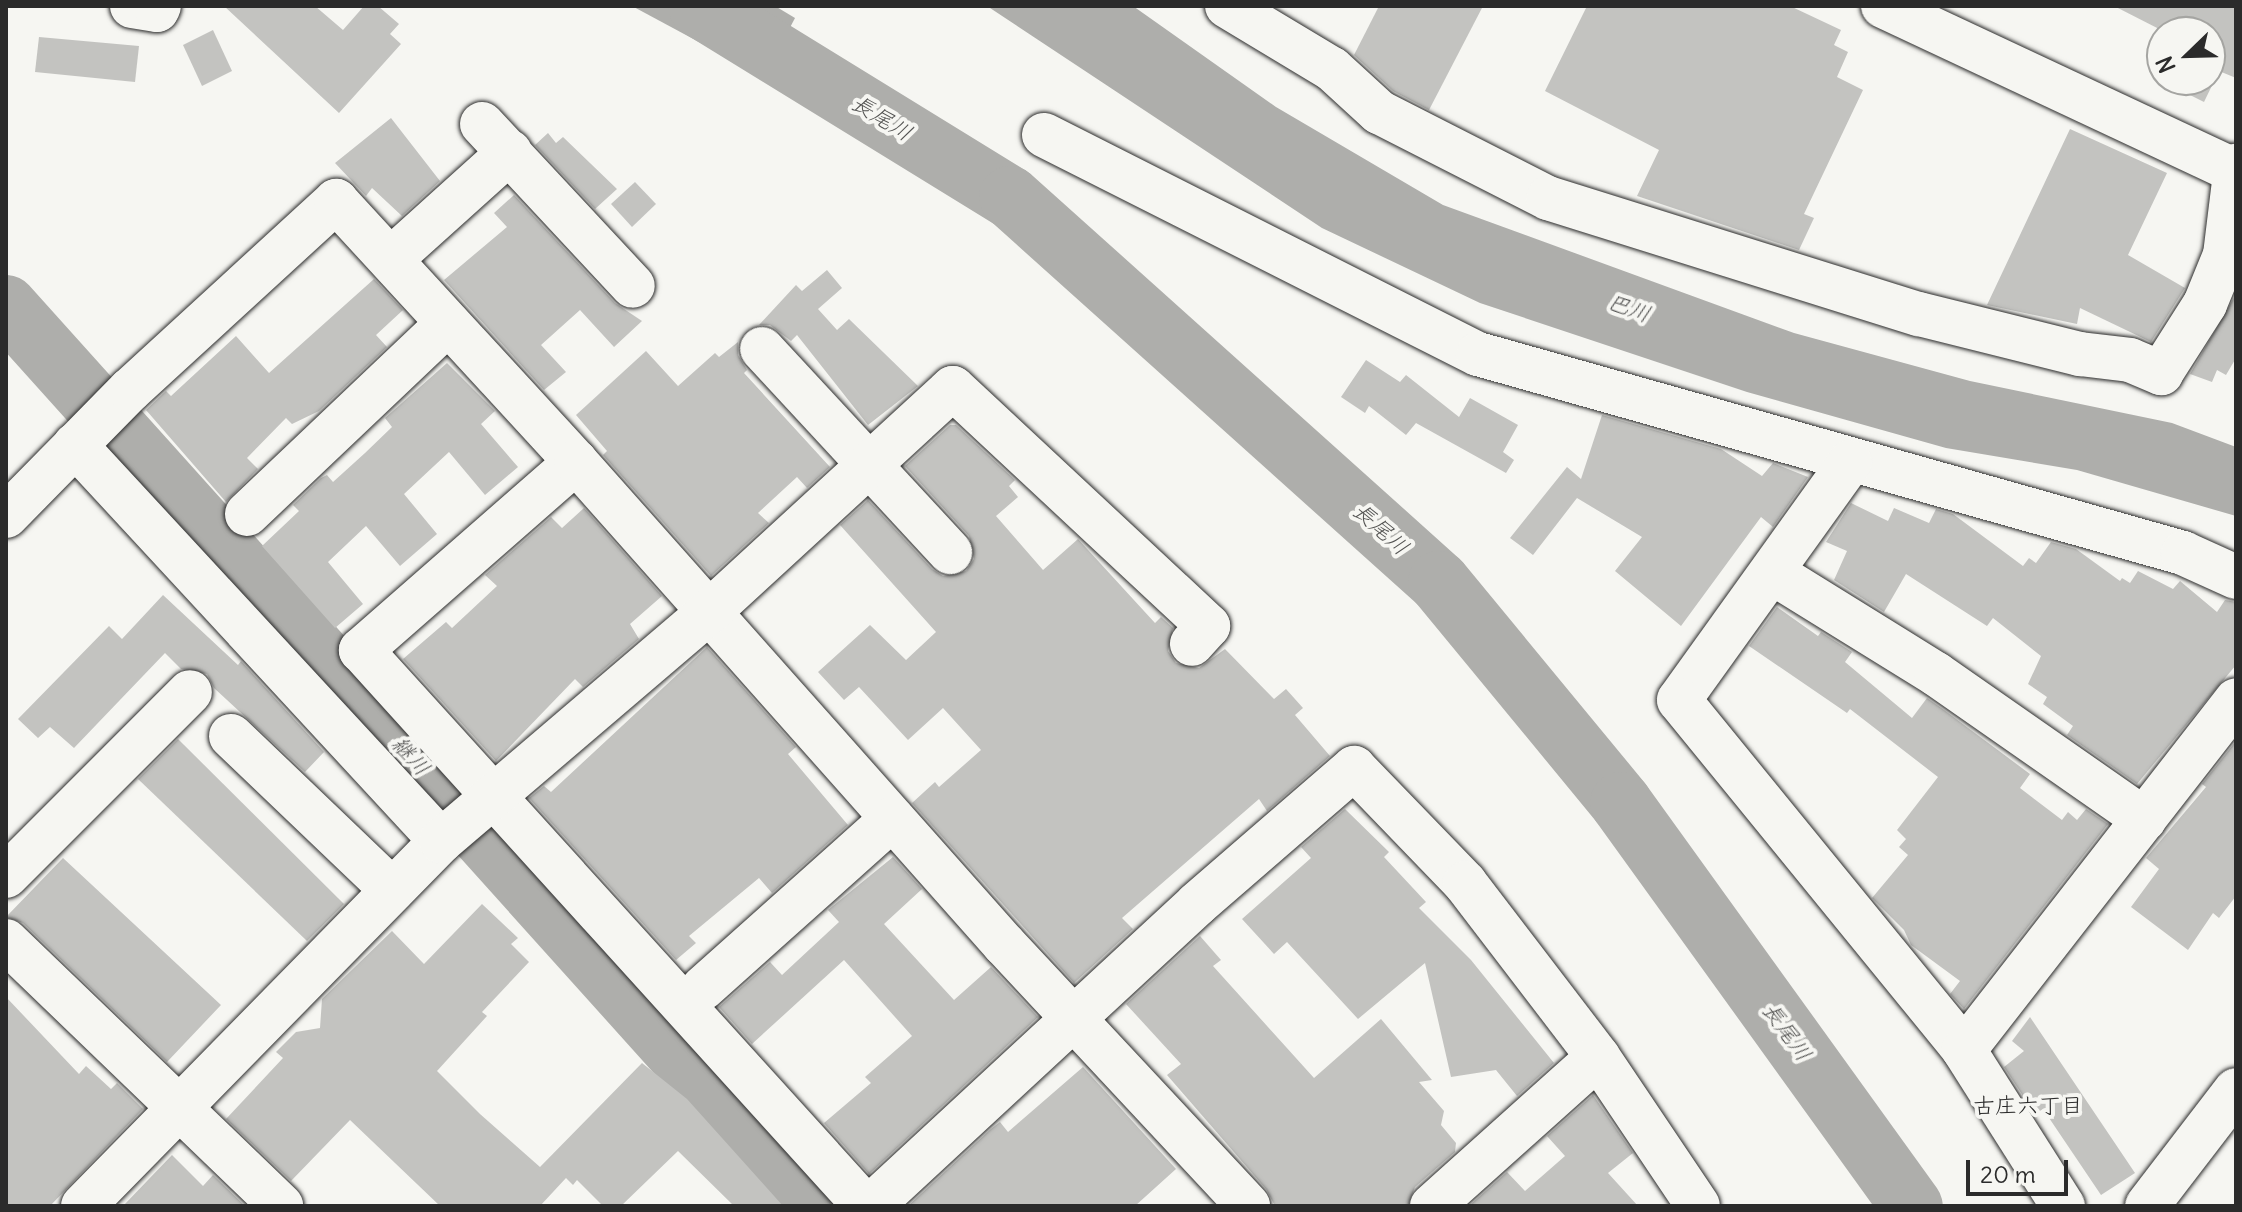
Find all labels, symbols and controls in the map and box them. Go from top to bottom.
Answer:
north arrow [2146,16,2226,96]
text: N [2150,52,2182,77]
water label: 長尾川 [847,89,917,147]
water label: 巴川 [1604,288,1654,328]
water label: 長尾川 [1348,497,1414,561]
water label: 継川 [386,731,436,781]
water label: 長尾川 [1757,998,1817,1066]
district label: 古庄六丁目 [1973,1093,2083,1119]
scale bar [1970,1144,2072,1194]
text: 20 m [1980,1159,2036,1189]

